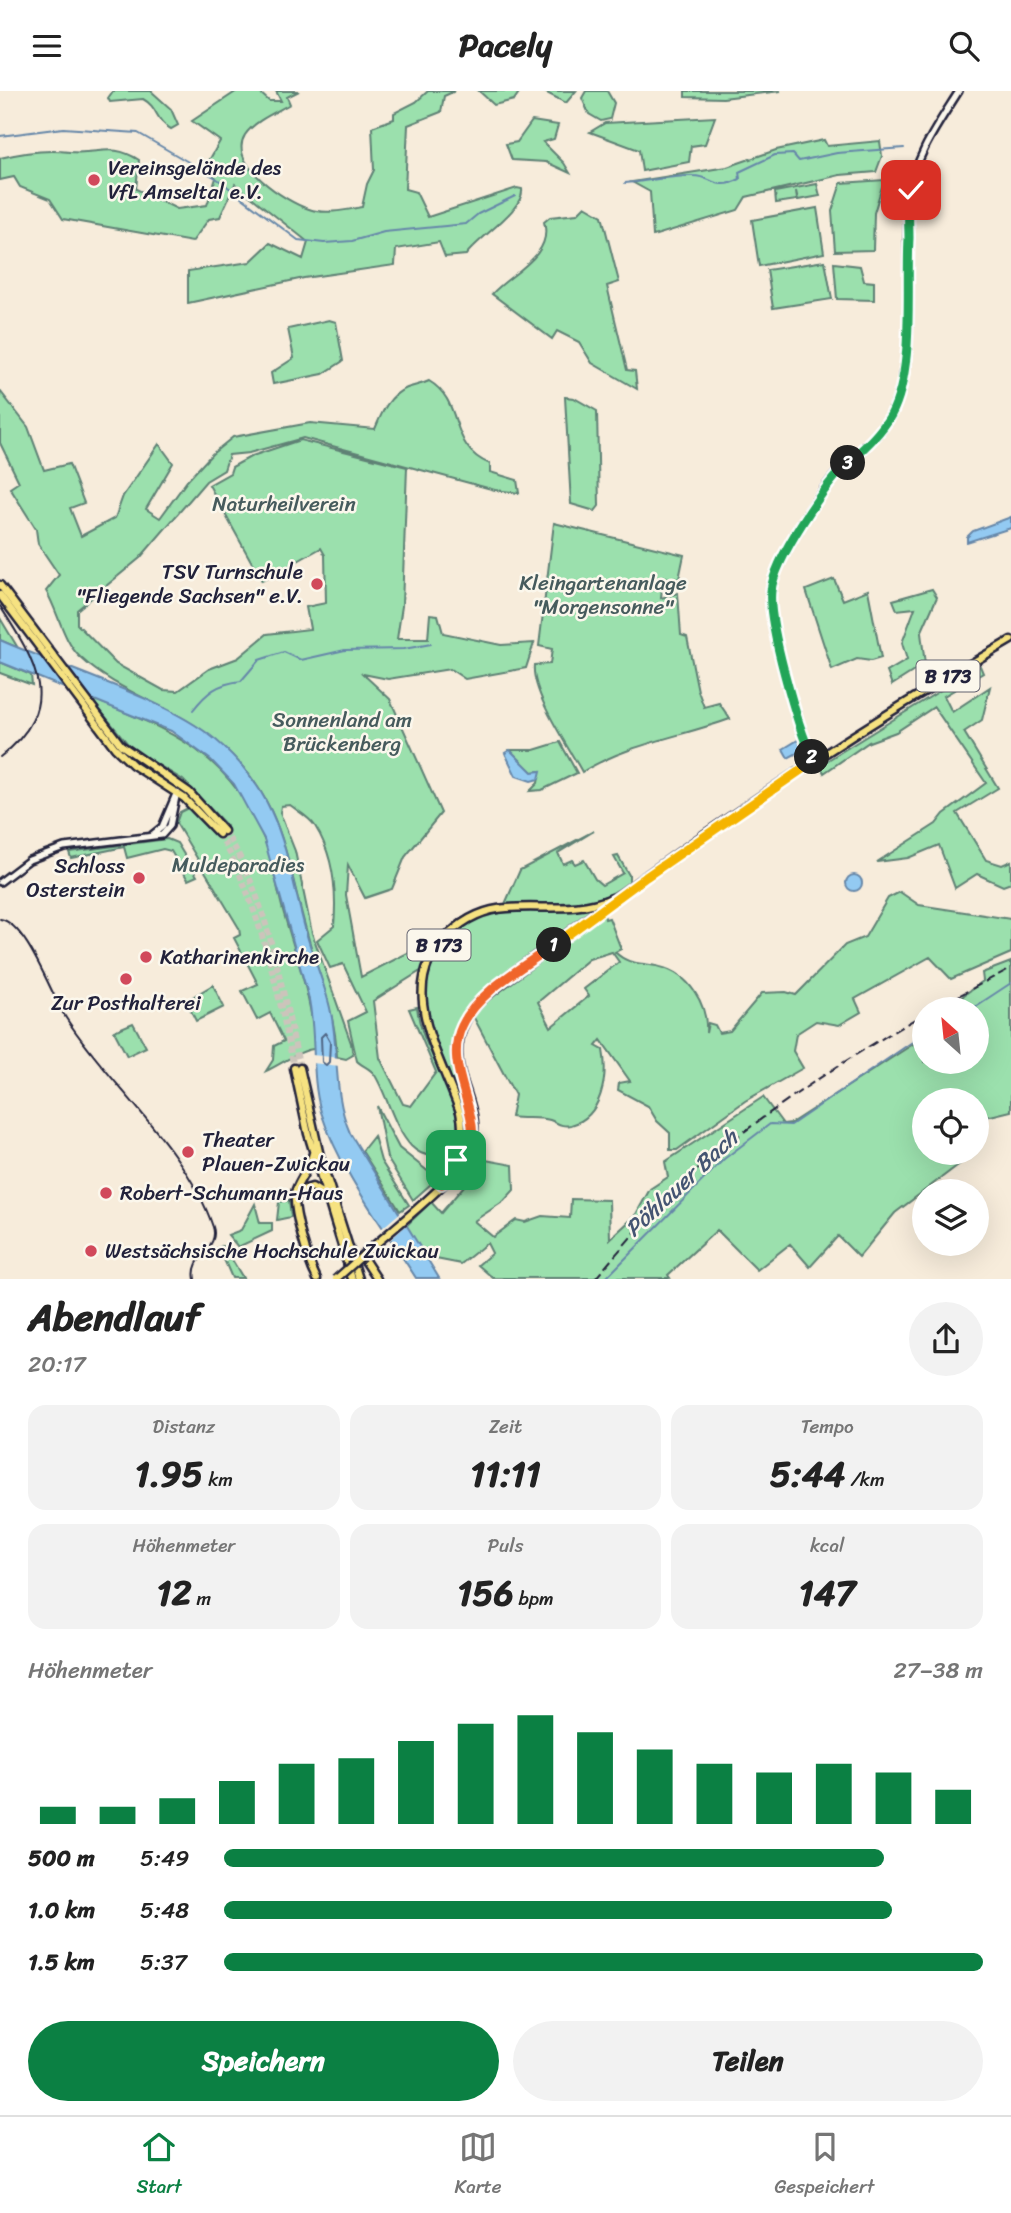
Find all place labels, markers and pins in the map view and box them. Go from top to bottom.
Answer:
place label: Vereinsgelände des VfL Amseltal e.V. [108,149,282,211]
pin [881,160,941,220]
marker: Vereinsgelände des VfL Amseltal e.V. [86,172,102,188]
pin: 3 [830,445,866,481]
place label: TSV Turnschule "Fliegende Sachsen" e.V. [77,553,303,615]
marker: TSV Turnschule "Fliegende Sachsen" e.V. [309,576,325,592]
pin: 2 [794,739,830,775]
place label: Schloss Osterstein [26,847,125,909]
marker: Schloss Osterstein [131,870,147,886]
pin: 1 [536,927,572,963]
place label: Katharinenkirche [160,938,319,976]
marker: Katharinenkirche [138,949,154,965]
marker: Zur Posthalterei [118,971,134,987]
place label: Zur Posthalterei [51,984,202,1022]
place label: Theater Plauen-Zwickau [202,1121,350,1183]
pin [426,1130,486,1190]
marker: Theater Plauen-Zwickau [180,1144,196,1160]
place label: Robert-Schumann-Haus [120,1174,343,1212]
marker: Robert-Schumann-Haus [98,1185,114,1201]
place label: Westsächsische Hochschule Zwickau [105,1232,439,1270]
marker: Westsächsische Hochschule Zwickau [83,1243,99,1259]

